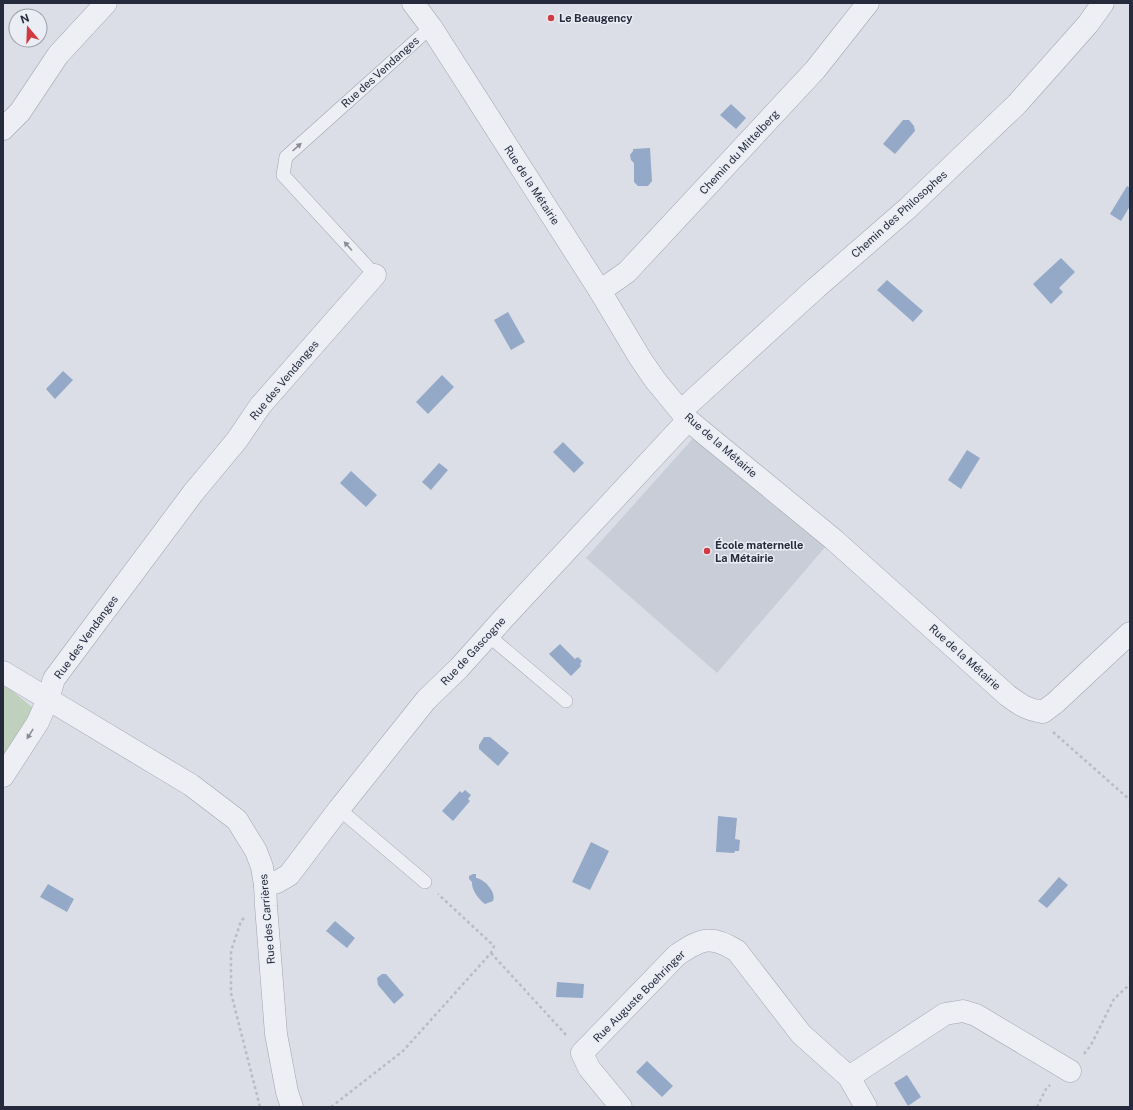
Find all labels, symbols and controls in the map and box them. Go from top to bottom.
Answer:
north arrow [8,8,48,48]
text: N [19,11,31,26]
place label: Le Beaugency [559,12,633,24]
marker: Le Beaugency [546,13,556,23]
street label: Rue des Vendanges [339,34,422,110]
street label: Chemin du Mittelberg [697,107,781,197]
one-way arrow [292,142,302,152]
street label: Rue de la Métairie [502,143,562,227]
street label: Chemin des Philosophes [849,168,949,260]
one-way arrow [344,241,353,252]
street label: Rue des Vendanges [247,338,321,422]
street label: Rue de la Métairie [682,410,760,480]
place label: École maternelle La Métairie [715,538,803,564]
marker: École maternelle La Métairie [702,546,712,556]
street label: Rue des Vendanges [52,593,121,681]
street label: Rue de Gascogne [438,614,508,688]
street label: Rue de la Métairie [927,622,1003,692]
one-way arrow [26,729,34,739]
street label: Rue des Carrières [257,873,277,965]
street label: Rue Auguste Boehringer [591,948,687,1044]

